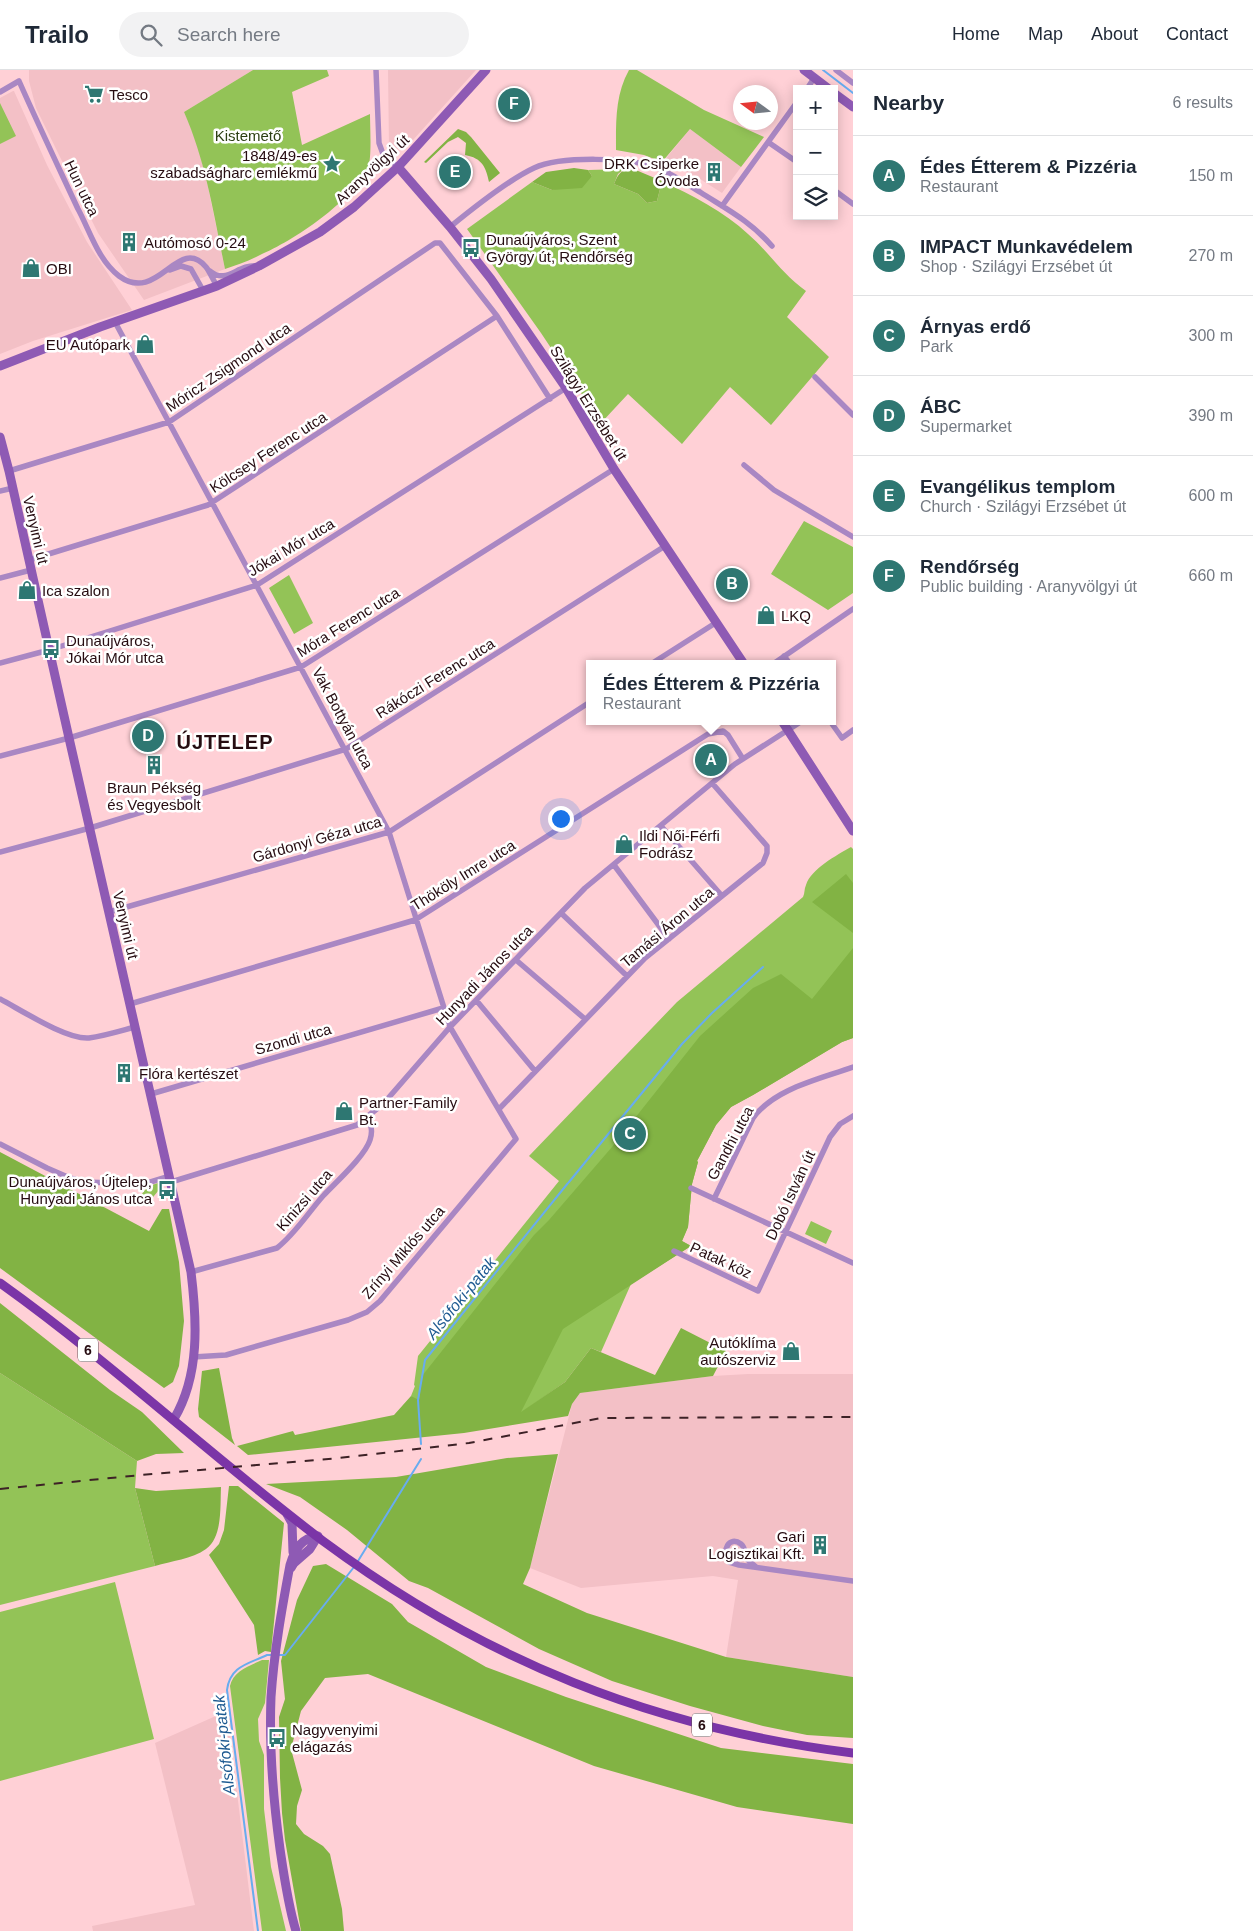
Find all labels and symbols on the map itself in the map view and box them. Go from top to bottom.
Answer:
supermarket icon: Tesco [83,83,105,105]
pin: F [498,85,530,123]
north arrow [733,85,778,130]
place label: Tesco [109,86,148,103]
park label: Kistemető [215,127,281,144]
street label: Aranyvölgyi út [332,130,413,207]
place label: 1848/49-es szabadságharc emlékmű [150,147,317,181]
place icon: 1848/49-es szabadságharc emlékmű [321,153,343,175]
pin: E [439,153,471,191]
place label: DRK Csiperke Óvoda [604,155,700,189]
street label: Hun utca [61,157,103,219]
building icon: DRK Csiperke Óvoda [703,161,725,183]
building icon: Autómosó 0-24 [118,231,140,253]
place label: Dunaújváros, Szent György út, Rendőrség [486,231,633,265]
place label: Autómosó 0-24 [144,234,246,251]
bus stop icon: Dunaújváros, Szent György út, Rendőrség [460,237,482,259]
shop icon: OBI [20,257,42,279]
place label: OBI [46,260,72,277]
street label: Móricz Zsigmond utca [162,319,294,415]
shop icon: EU Autópark [134,333,156,355]
place label: EU Autópark [46,336,130,353]
street label: Szilágyi Erzsébet út [547,343,632,464]
street label: Kölcsey Ferenc utca [206,408,330,496]
street label: Venyimi út [20,494,52,566]
street label: Jókai Mór utca [245,514,338,579]
pin: B [716,565,748,603]
shop icon: Ica szalon [16,579,38,601]
place label: Ica szalon [42,582,110,599]
street label: Móra Ferenc utca [294,583,403,660]
shop icon: LKQ [755,604,777,626]
place label: LKQ [781,607,811,624]
place label: Dunaújváros, Jókai Mór utca [66,632,164,666]
street label: Rákóczi Ferenc utca [373,634,498,721]
bus stop icon: Dunaújváros, Jókai Mór utca [40,638,62,660]
street label: Vak Bottyán utca [309,664,377,772]
pin: D [132,717,164,755]
district label: ÚJTELEP [176,730,274,753]
pin: A [695,741,727,779]
building icon: Braun Pékség és Vegyesbolt [143,754,165,776]
place label: Braun Pékség és Vegyesbolt [107,779,202,813]
your location [548,806,574,832]
street label: Gárdonyi Géza utca [251,812,384,866]
place label: Ildi Női-Férfi Fodrász [639,827,720,861]
shop icon: Ildi Női-Férfi Fodrász [613,833,635,855]
street label: Thököly Imre utca [408,836,519,914]
street label: Tamási Áron utca [617,883,717,971]
street label: Venyimi út [110,889,142,961]
street label: Hunyadi János utca [432,921,536,1028]
street label: Szondi utca [253,1020,334,1058]
building icon: Flóra kertészet [113,1062,135,1084]
place label: Flóra kertészet [139,1065,239,1082]
place label: Partner-Family Bt. [359,1094,458,1128]
shop icon: Partner-Family Bt. [333,1100,355,1122]
street label: Gandhi utca [704,1103,757,1183]
pin: C [614,1115,646,1153]
street label: Dobó István út [762,1147,818,1242]
street label: Kinizsi utca [273,1165,336,1234]
place label: Dunaújváros, Újtelep, Hunyadi János utca [9,1173,153,1207]
bus stop icon: Dunaújváros, Újtelep, Hunyadi János utca [156,1179,178,1201]
street label: Zrínyi Miklós utca [358,1202,448,1302]
street label: Patak köz [688,1238,754,1282]
water label: Alsófoki-patak [422,1253,500,1343]
place label: Autóklíma autószerviz [700,1334,777,1368]
road number: 6 [78,1338,98,1362]
shop icon: Autóklíma autószerviz [780,1340,802,1362]
place label: Gari Logisztikai Kft. [708,1528,805,1562]
building icon: Gari Logisztikai Kft. [809,1534,831,1556]
water label: Alsófoki-patak [210,1693,238,1797]
road number: 6 [692,1714,712,1736]
place label: Nagyvenyimi elágazás [292,1721,378,1755]
bus stop icon: Nagyvenyimi elágazás [266,1727,288,1749]

